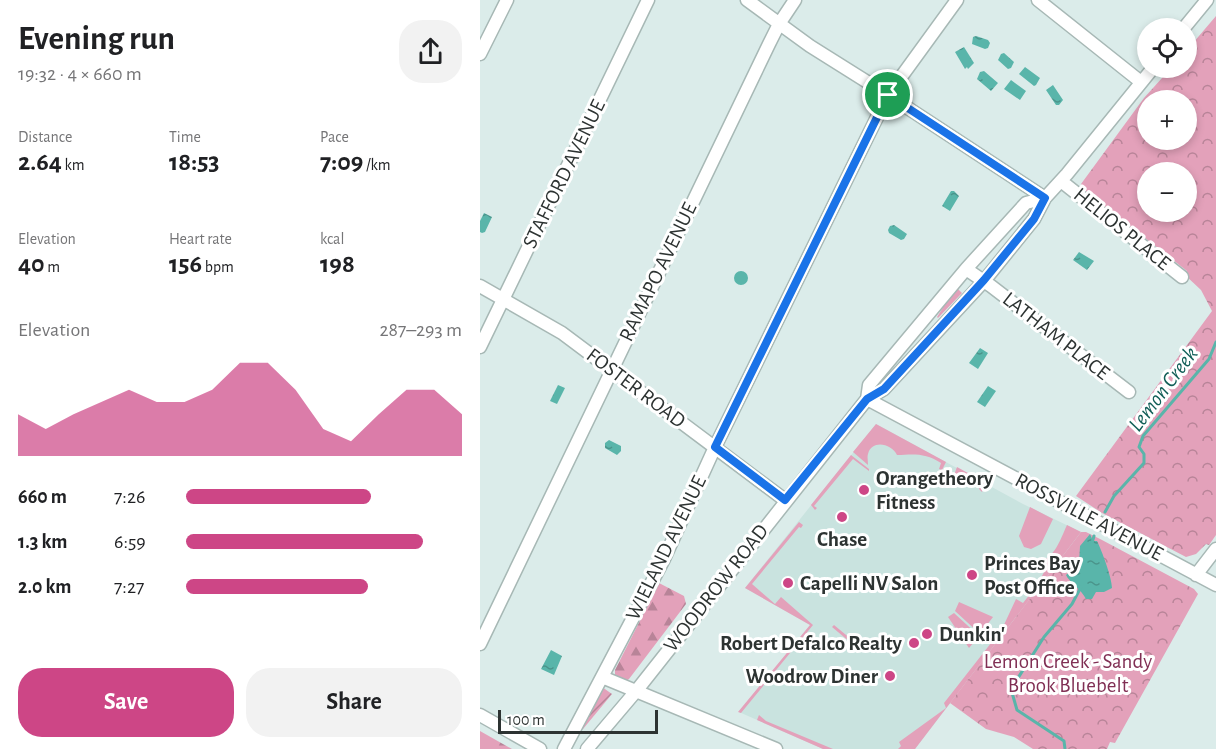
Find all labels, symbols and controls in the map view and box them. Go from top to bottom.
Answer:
map controls [1137,18,1197,222]
button: locate [1137,18,1197,78]
button: share [399,20,462,83]
text: Evening run [18,23,175,56]
text: 19:32 · 4 × 660 m [18,64,142,84]
pin [862,69,913,120]
icon: arrive [871,78,904,111]
button: + [1137,90,1197,150]
street label: STAFFORD AVENUE [519,96,609,252]
text: Distance [18,129,72,145]
text: Time [169,129,201,145]
text: Pace [320,129,349,145]
text: 2.64 [18,149,62,175]
text: 18:53 [169,149,220,175]
text: 7:09 [320,149,363,175]
text: km [62,157,85,173]
text: /km [363,157,391,173]
button: − [1137,162,1197,222]
street label: HELIOS PLACE [1070,184,1174,274]
street label: RAMAPO AVENUE [615,199,701,345]
text: Elevation [18,231,76,247]
text: Heart rate [169,231,232,247]
text: kcal [320,231,344,247]
text: 40 [18,251,45,277]
text: 156 [169,251,202,277]
text: 198 [320,251,355,277]
text: m [45,259,60,275]
text: bpm [202,259,234,275]
street label: LATHAM PLACE [999,288,1113,384]
text: Elevation [18,320,90,340]
text: 287–293 m [380,320,462,340]
water label: Lemon Creek [1124,343,1202,435]
street label: FOSTER ROAD [583,344,689,432]
place label: Orangetheory Fitness [876,468,994,513]
street label: ROSSVILLE AVENUE [1011,469,1167,565]
street label: WIELAND AVENUE [622,472,710,624]
marker: Orangetheory Fitness [857,483,871,497]
text: 660 m [18,487,67,507]
text: 7:26 [114,487,145,507]
marker: Chase [835,510,849,524]
street label: WOODROW ROAD [660,520,772,656]
place label: Chase [817,529,867,550]
text: 1.3 km [18,532,67,552]
text: 6:59 [114,532,146,552]
place label: Princes Bay Post Office [984,553,1081,598]
marker: Princes Bay Post Office [965,568,979,582]
place label: Capelli NV Salon [800,573,938,594]
marker: Capelli NV Salon [781,576,795,590]
text: 2.0 km [18,577,71,597]
text: 7:27 [114,577,144,597]
place label: Dunkin' [939,624,1005,645]
marker: Dunkin' [920,627,934,641]
place label: Robert Defalco Realty [720,633,903,654]
marker: Robert Defalco Realty [907,636,921,650]
park label: Lemon Creek - Sandy Brook Bluebelt [984,651,1152,696]
place label: Woodrow Diner [745,666,879,687]
button: Save [18,668,234,737]
button: Share [246,668,462,737]
marker: Woodrow Diner [883,669,897,683]
scale bar [498,707,658,734]
text: 100 m [507,712,545,728]

